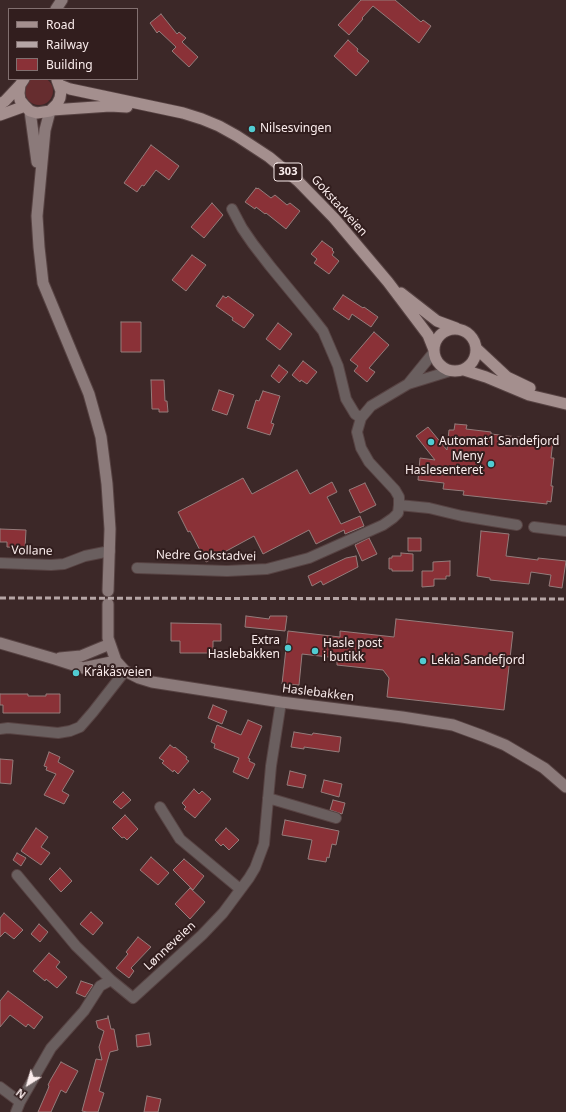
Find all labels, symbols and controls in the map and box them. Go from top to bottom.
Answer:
legend [8,8,138,80]
text: Road [46,16,75,33]
text: Railway [46,36,89,53]
text: Building [46,56,93,73]
place label: Nilsesvingen [260,122,332,136]
marker: Nilsesvingen [247,124,257,134]
road number: 303 [274,163,302,181]
street label: Gokstadveien [308,173,370,239]
place label: Automat1 Sandefjord [439,435,559,449]
marker: Automat1 Sandefjord [426,437,436,447]
place label: Meny Haslesenteret [405,450,483,478]
marker: Meny Haslesenteret [486,459,496,469]
street label: Vollane [11,543,53,559]
street label: Nedre Gokstadvei [156,548,256,564]
place label: Extra Haslebakken [208,634,280,662]
place label: Hasle post i butikk [323,637,382,665]
marker: Extra Haslebakken [283,643,293,653]
marker: Hasle post i butikk [310,646,320,656]
place label: Lekia Sandefjord [431,654,525,668]
marker: Lekia Sandefjord [418,656,428,666]
place label: Kråkåsveien [84,666,152,680]
marker: Kråkåsveien [71,668,81,678]
street label: Haslebakken [281,681,355,705]
street label: Lønneveien [141,919,199,973]
north arrow [8,1064,48,1104]
text: N [12,1085,29,1103]

